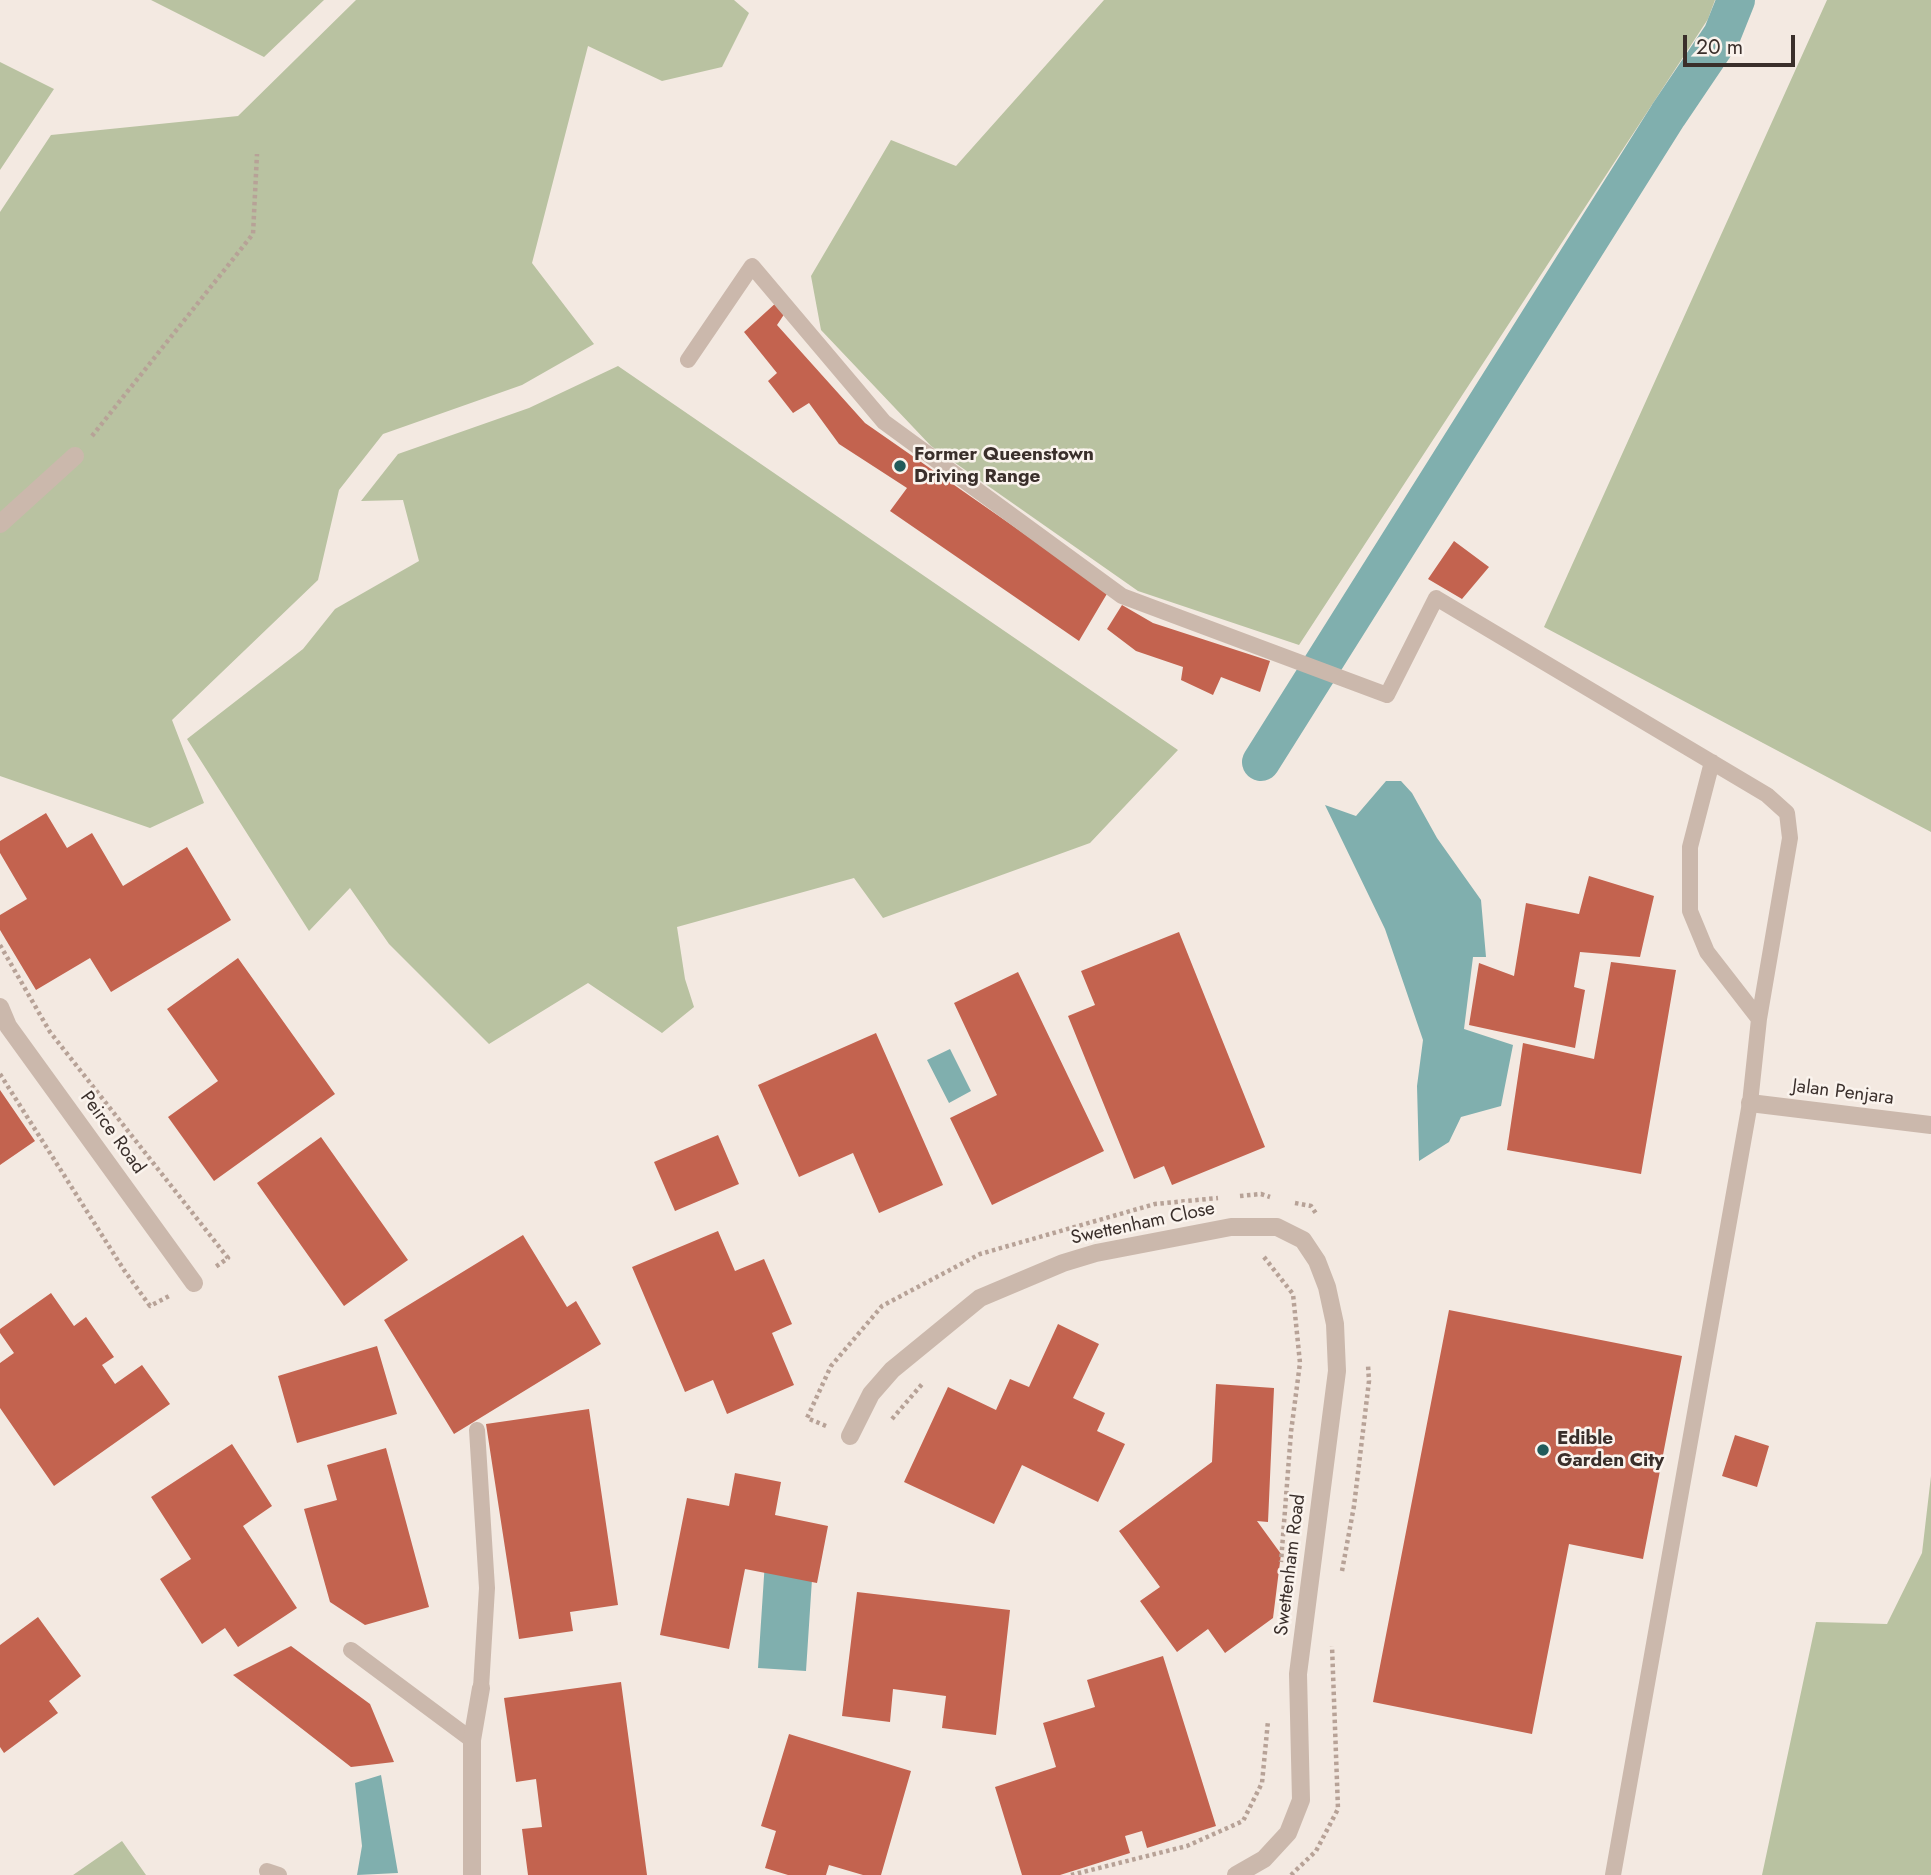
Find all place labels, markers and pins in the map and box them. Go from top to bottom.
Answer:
place label: Former Queenstown Driving Range [914,444,1094,488]
marker: Former Queenstown Driving Range [892,458,908,474]
place label: Edible Garden City [1557,1428,1664,1472]
marker: Edible Garden City [1535,1442,1551,1458]

